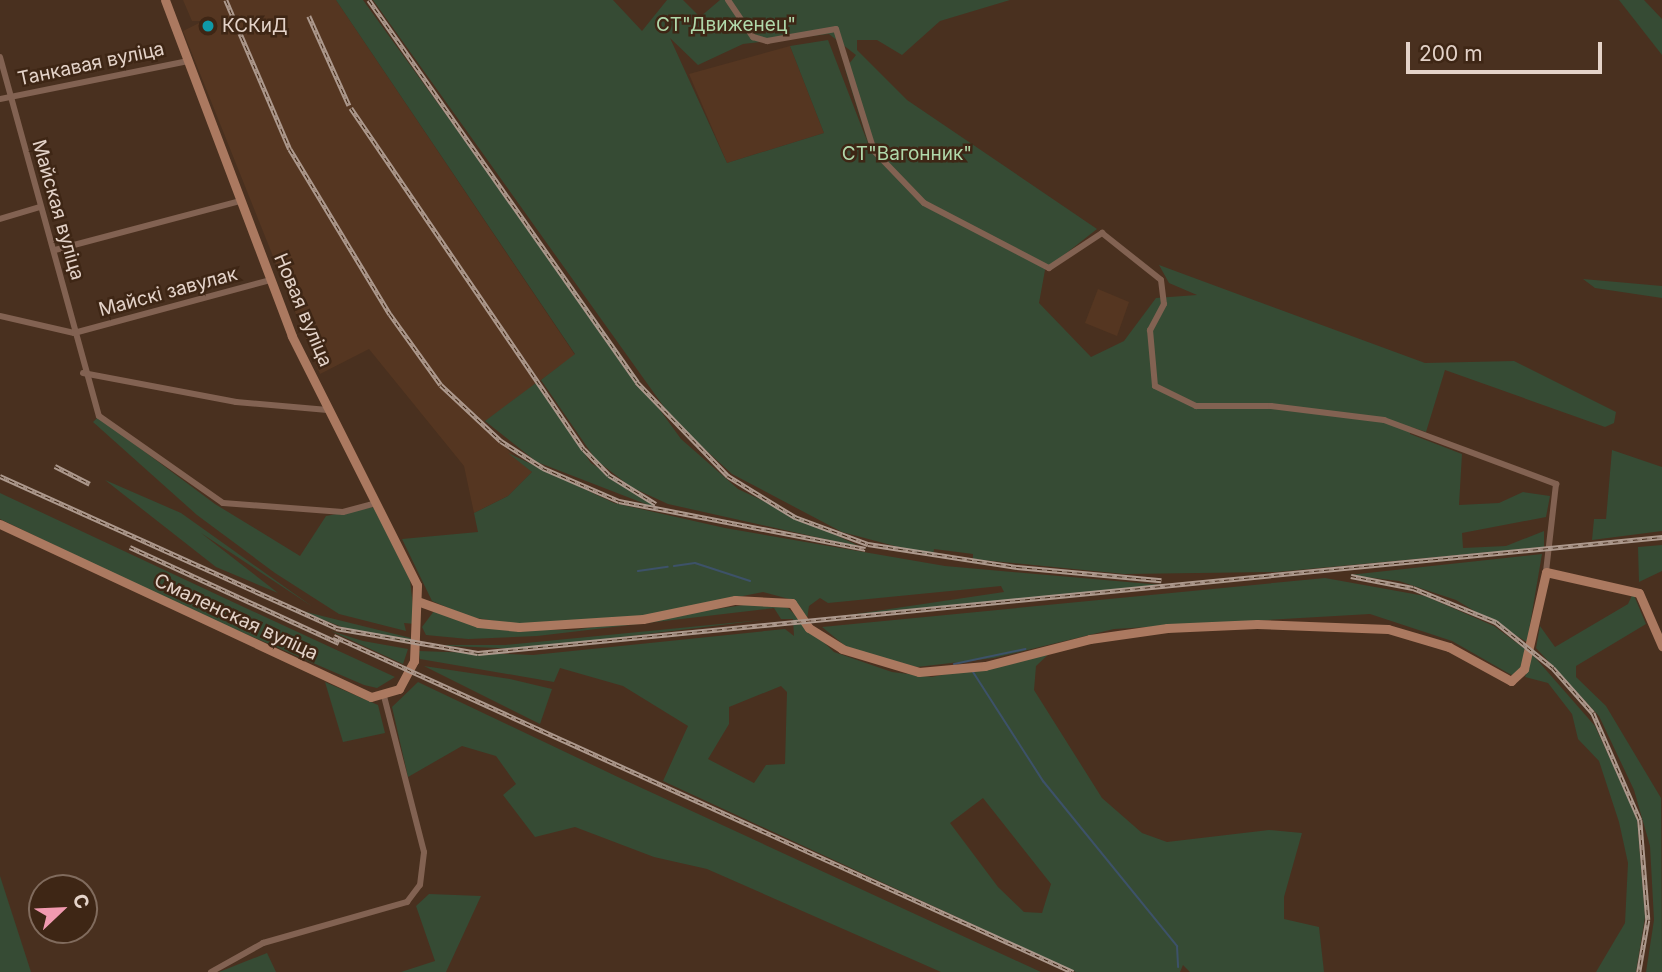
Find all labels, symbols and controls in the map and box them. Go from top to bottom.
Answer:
park label: СТ"Движенец" [656,14,796,36]
place label: КСКиД [222,15,288,37]
marker: КСКиД [200,18,216,34]
scale bar [1410,28,1606,72]
street label: Танкавая вуліца [16,37,166,91]
text: 200 m [1419,41,1483,66]
street label: Майская вуліца [27,137,89,283]
park label: СТ"Вагонник" [842,143,972,165]
street label: Новая вуліца [269,250,337,370]
street label: Майскі завулак [96,263,240,321]
street label: Смаленская вуліца [150,569,322,665]
north arrow [28,874,98,944]
text: С [68,890,94,912]

